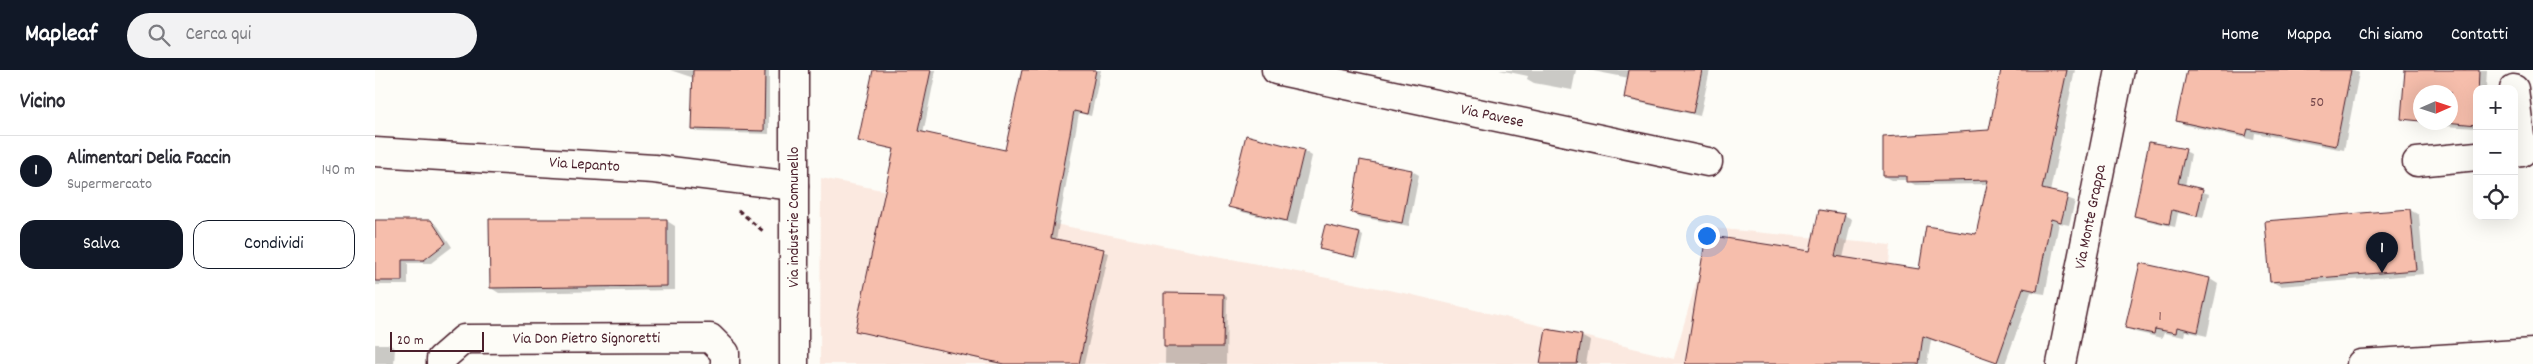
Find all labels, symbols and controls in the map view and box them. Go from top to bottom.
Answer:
search box [127,13,477,58]
text: Mapleaf [25,18,97,52]
icon: search [145,21,173,49]
text: Cerca qui [185,22,251,49]
text: Home [2221,23,2259,48]
text: Mappa [2287,23,2331,48]
text: Chi siamo [2359,23,2423,48]
text: Contatti [2451,23,2508,48]
north arrow [2413,85,2458,130]
map controls [2473,85,2518,220]
button: + [2473,85,2518,130]
text: Vicino [20,88,65,118]
house number: 50 [2310,93,2324,113]
street label: Via Pavese [1458,98,1526,134]
button: − [2473,130,2518,175]
text: Alimentari Delia Faccin [67,146,231,173]
street label: Via industrie Comunello [783,147,806,287]
street label: Via Lepanto [549,151,621,178]
text: 1 [34,159,38,182]
text: 140 m [321,159,355,182]
street label: Via Monte Grappa [2069,162,2112,271]
text: Supermercato [67,173,152,196]
button: locate [2473,175,2518,220]
button: Salva [20,220,183,269]
button: Condividi [193,220,355,269]
your location [1694,223,1720,249]
pin: 1 [2366,232,2398,273]
house number: 1 [2158,307,2162,327]
street label: Via Don Pietro Signoretti [513,327,660,350]
scale bar [390,329,484,352]
text: 20 m [397,331,424,351]

